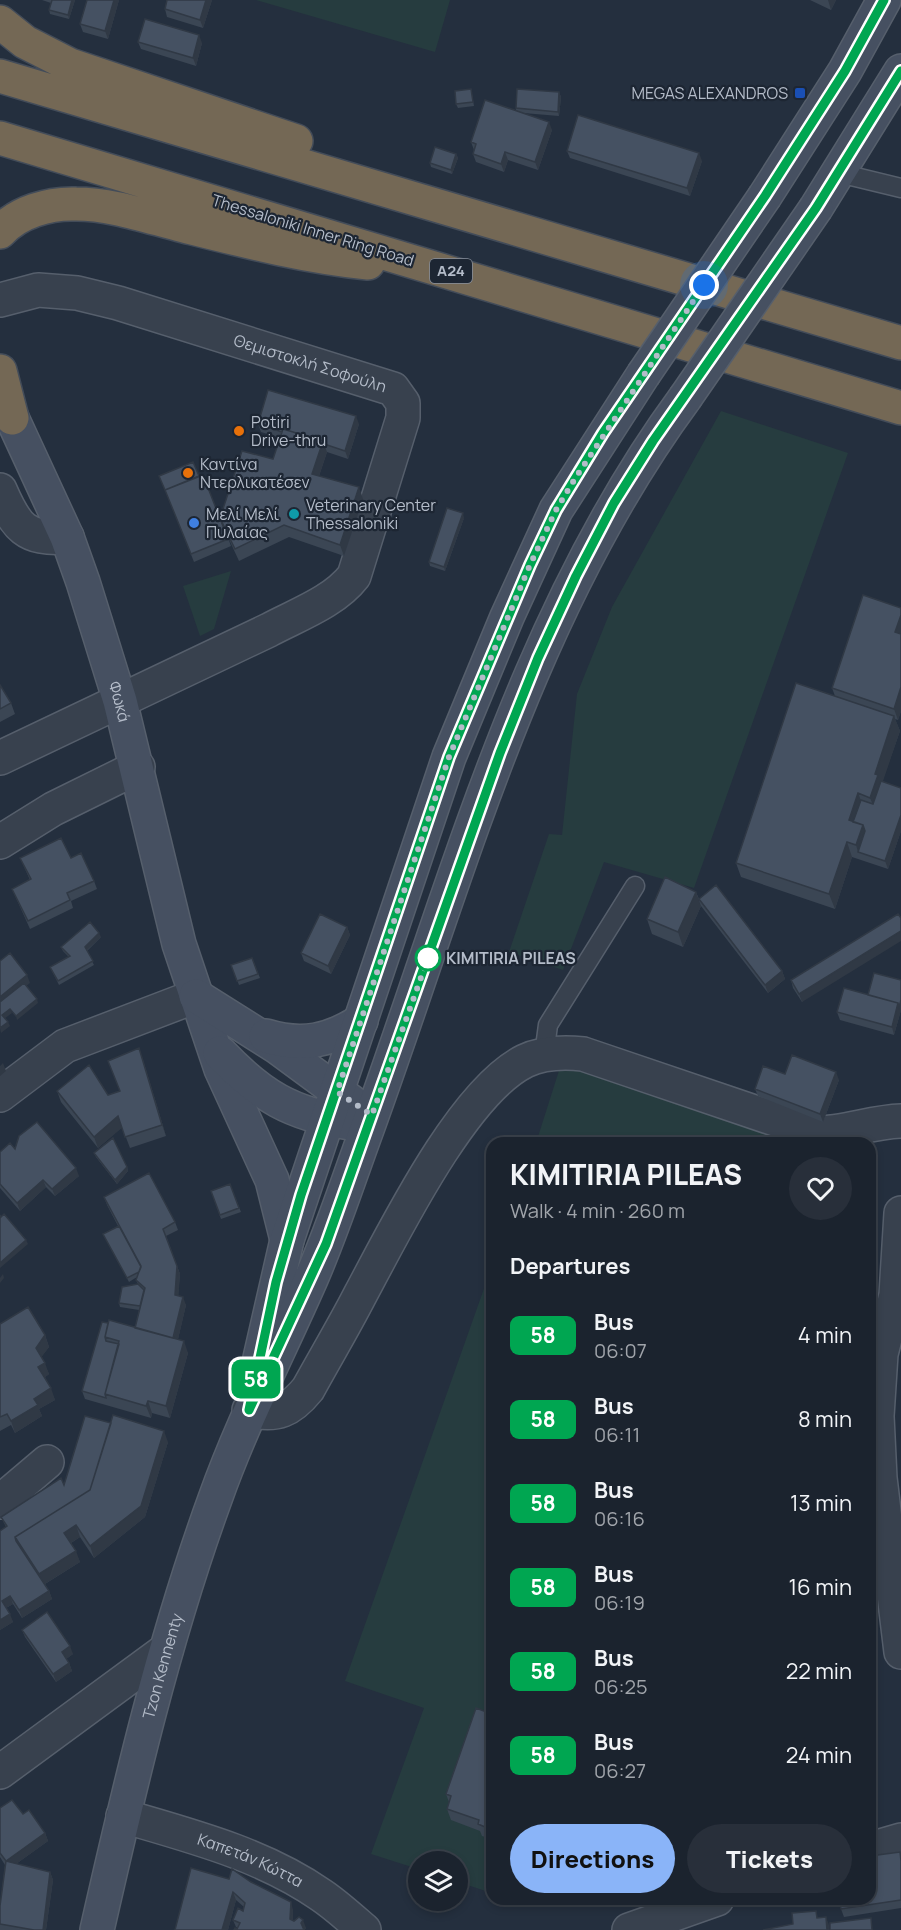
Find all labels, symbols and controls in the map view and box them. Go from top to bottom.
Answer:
place label: MEGAS ALEXANDROS [632,82,788,104]
marker: MEGAS ALEXANDROS [793,86,807,100]
street label: Thessaloniki Inner Ring Road [209,189,417,271]
road number: Α24 [430,259,472,283]
your location [689,270,719,300]
street label: Θεμιστοκλή Σοφούλη [231,329,389,397]
place label: Potiri Drive-thru [251,411,326,451]
marker: Potiri Drive-thru [232,424,246,438]
place label: Καντίνα Ντερλικατέσεν [200,453,310,493]
marker: Καντίνα Ντερλικατέσεν [181,466,195,480]
place label: Veterinary Center Thessaloniki [306,494,436,534]
place label: Μελί Μελί Πυλαίας [206,503,280,543]
marker: Veterinary Center Thessaloniki [287,507,301,521]
marker: Μελί Μελί Πυλαίας [187,516,201,530]
street label: Φωκά [104,678,136,724]
marker: KIMITIRIA PILEAS [415,945,441,971]
place label: KIMITIRIA PILEAS [446,947,576,969]
text: KIMITIRIA PILEAS [510,1155,742,1193]
button: heart [789,1157,852,1220]
text: Walk · 4 min · 260 m [510,1197,685,1224]
text: Departures [510,1251,630,1281]
text: Bus [594,1307,634,1337]
text: 4 min [798,1320,852,1350]
text: 58 [530,1321,556,1349]
text: 06:07 [594,1337,647,1364]
line badge: 58 [229,1360,283,1398]
text: 58 [243,1365,269,1393]
text: Bus [594,1391,634,1421]
text: 8 min [798,1404,852,1434]
text: 58 [530,1405,556,1433]
text: 06:11 [594,1421,640,1448]
text: Bus [594,1475,634,1505]
text: 13 min [790,1488,852,1518]
text: 58 [530,1489,556,1517]
text: 06:16 [594,1505,645,1532]
text: Bus [594,1559,634,1589]
text: 16 min [789,1572,852,1602]
text: 58 [530,1573,556,1601]
text: 06:19 [594,1589,645,1616]
street label: Tzon Kennenty [137,1610,188,1721]
text: Bus [594,1643,634,1673]
text: 22 min [786,1656,852,1686]
text: 58 [530,1657,556,1685]
text: 06:25 [594,1673,648,1700]
text: Bus [594,1727,634,1757]
text: 24 min [786,1740,852,1770]
text: 58 [530,1741,556,1769]
text: 06:27 [594,1757,646,1784]
button: Directions [510,1824,675,1893]
button: Tickets [687,1824,852,1893]
street label: Καπετάν Κώττα [195,1828,307,1892]
map controls [408,1851,468,1911]
button: layers [408,1851,468,1911]

